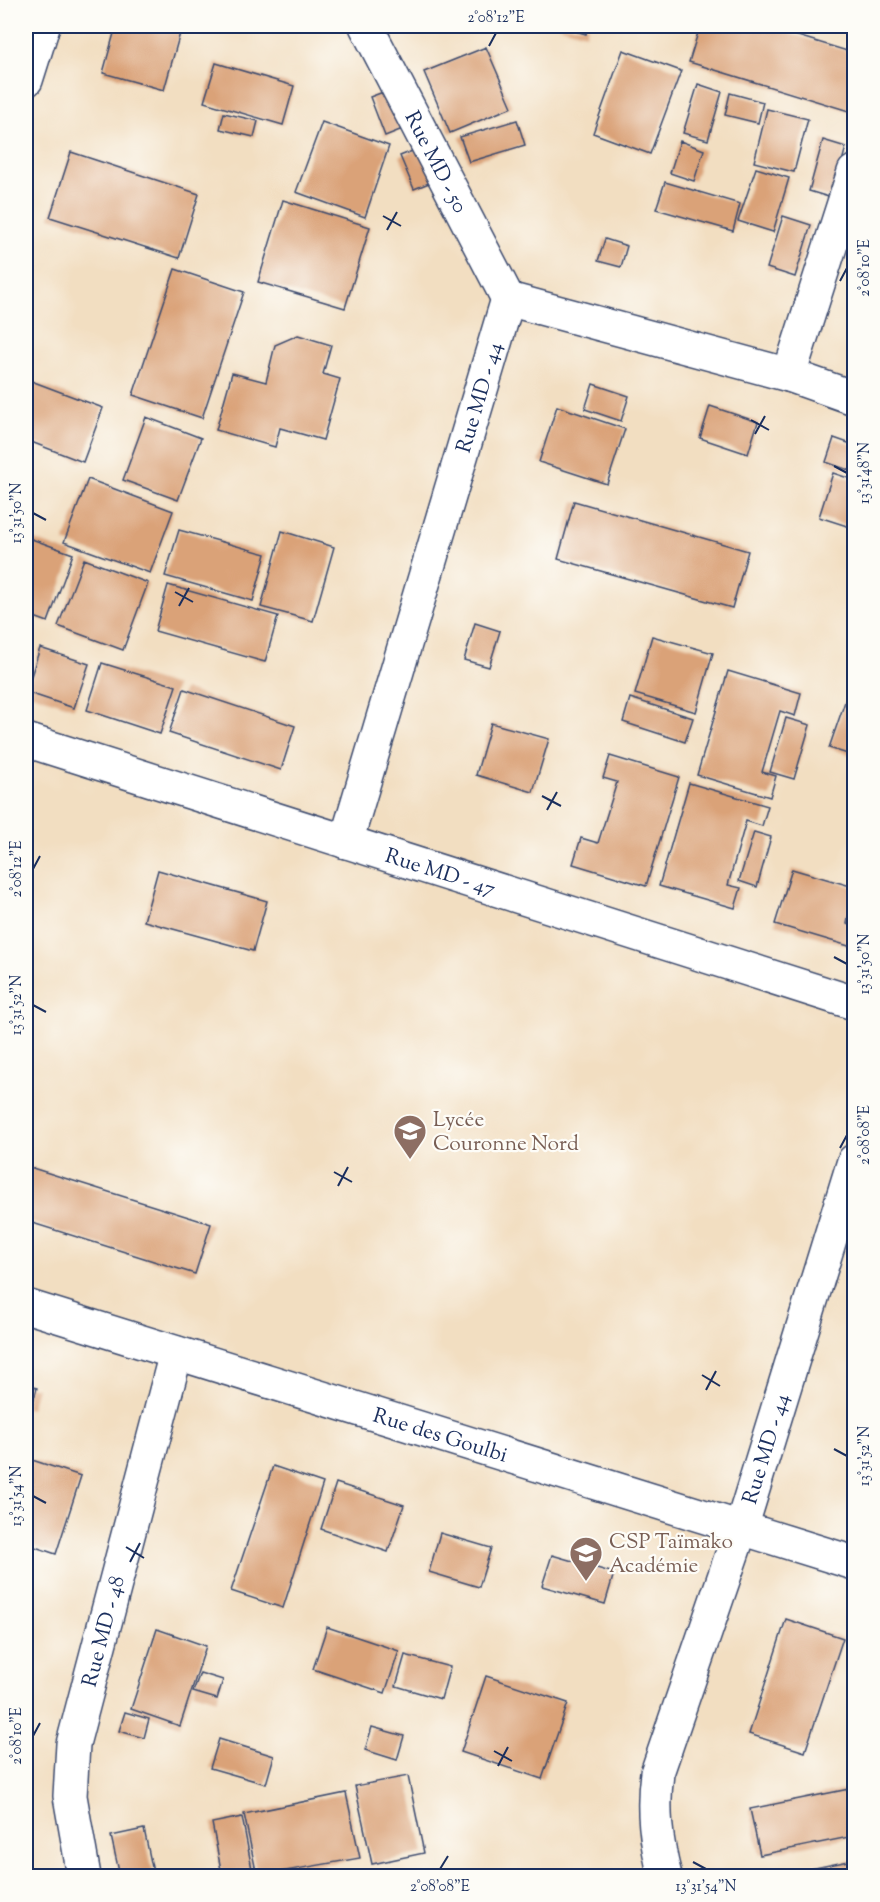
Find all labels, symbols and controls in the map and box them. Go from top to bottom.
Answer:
text: 2°08'12"E [467,8,525,29]
street label: Rue MD - 50 [396,106,474,219]
text: 2°08'10"E [855,239,876,297]
street label: Rue MD - 44 [450,339,511,457]
text: 13°31'48"N [855,442,876,504]
text: 13°31'50"N [7,482,28,544]
text: 2°08'12"E [7,840,28,898]
street label: Rue MD - 47 [381,842,499,905]
text: 13°31'50"N [855,933,876,995]
text: 13°31'52"N [7,975,28,1035]
text: 2°08'08"E [855,1105,876,1165]
place label: Lycée Couronne Nord [433,1106,579,1160]
school or university icon: Lycée Couronne Nord [392,1113,428,1160]
street label: Rue MD - 44 [736,1390,798,1508]
street label: Rue des Goulbi [369,1402,511,1472]
text: 13°31'52"N [855,1426,876,1486]
text: 13°31'54"N [7,1465,28,1527]
place label: CSP Taïmako Académie [609,1528,733,1582]
school or university icon: CSP Taïmako Académie [568,1535,604,1582]
street label: Rue MD - 48 [76,1573,134,1691]
text: 2°08'10"E [7,1707,28,1765]
text: 2°08'08"E [410,1877,470,1898]
text: 13°31'54"N [676,1877,737,1898]

